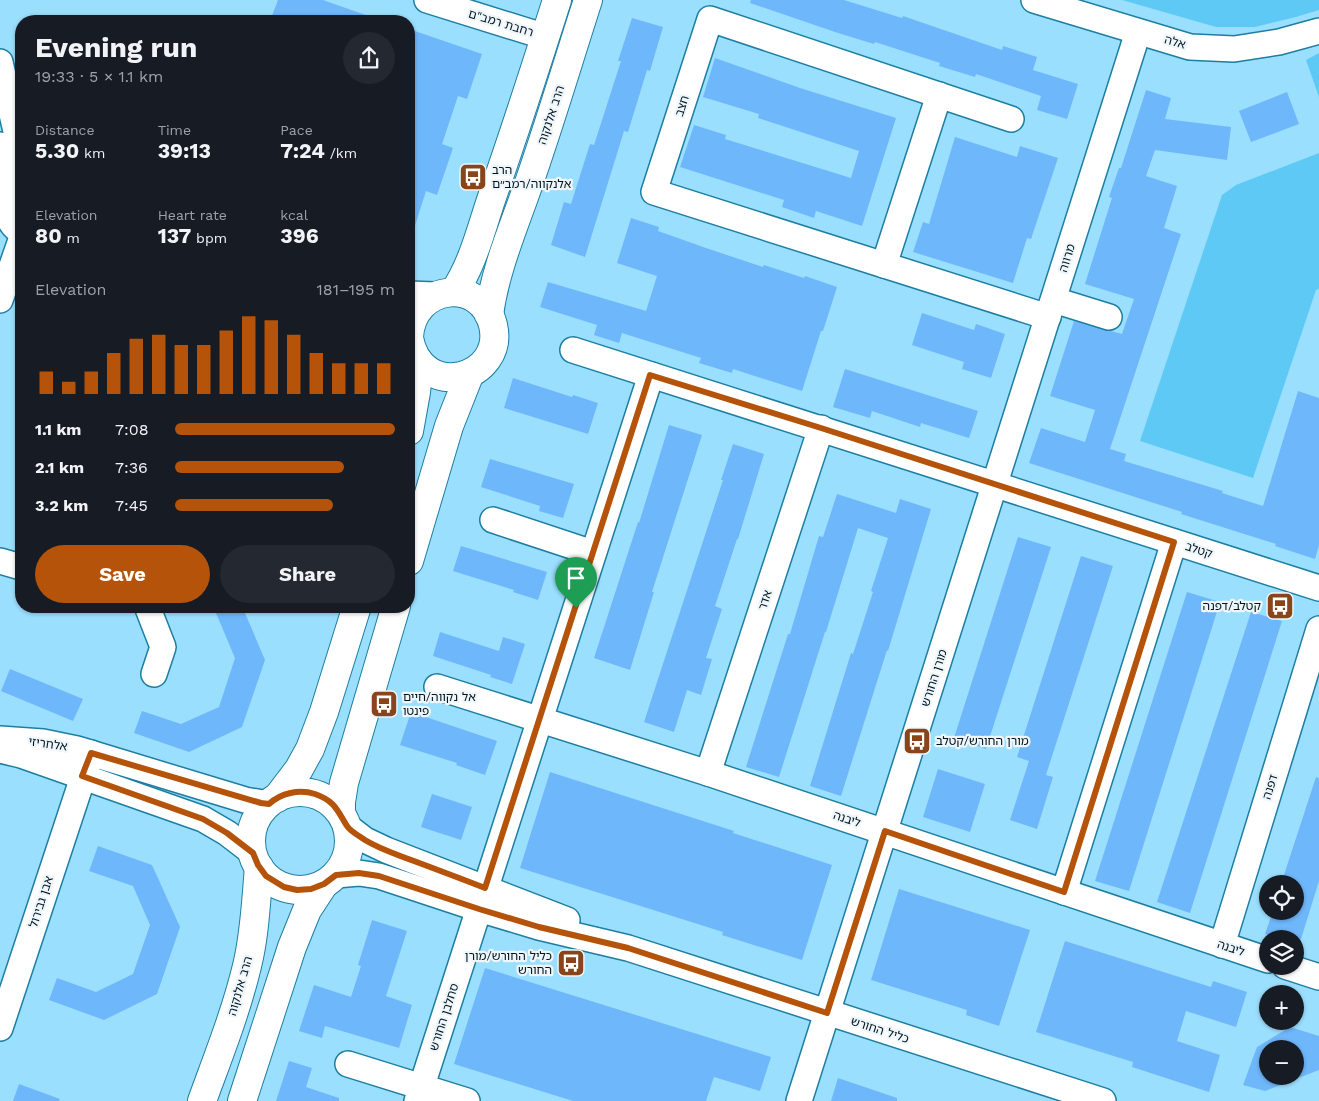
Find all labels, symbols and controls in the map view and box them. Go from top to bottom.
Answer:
street label: רחבת רמב"ם [467,6,535,40]
text: Evening run [35,31,197,64]
button: share [343,32,395,84]
street label: אלה [1163,32,1187,52]
text: 19:33 · 5 × 1.1 km [35,67,163,86]
street label: הרב אלנקוה [535,84,567,146]
street label: חצב [672,94,692,118]
text: Distance [35,122,95,138]
text: Time [158,122,191,138]
text: Pace [280,122,313,138]
text: 5.30 [35,138,79,163]
text: 39:13 [158,138,211,163]
text: 7:24 [280,138,325,163]
text: km [79,145,105,161]
text: /km [325,145,357,161]
bus stop icon: הרב אלנקווה/רמב״ם [458,162,488,192]
place label: הרב אלנקווה/רמב״ם [492,163,572,191]
text: Elevation [35,207,98,223]
text: Heart rate [158,207,227,223]
text: kcal [280,207,308,223]
text: 80 [35,223,62,248]
text: 137 [158,223,191,248]
text: 396 [280,223,319,248]
text: m [62,230,80,246]
text: bpm [191,230,227,246]
street label: מרווה [1056,242,1078,274]
text: Elevation [35,280,106,299]
text: 181–195 m [317,280,395,299]
text: 1.1 km [35,420,81,439]
text: 7:08 [115,420,149,439]
text: 2.1 km [35,458,84,477]
text: 7:36 [115,458,148,477]
text: 3.2 km [35,496,88,515]
text: 7:45 [115,496,148,515]
street label: קטלב [1184,539,1215,561]
button: Save [35,545,210,603]
button: Share [220,545,395,603]
pin [555,557,597,608]
icon: arrive [562,564,590,592]
street label: אדר [755,588,775,612]
bus stop icon: קטלב/דפנה [1265,591,1295,621]
place label: קטלב/דפנה [1203,599,1261,613]
street label: מורן החורש [918,647,950,709]
bus stop icon: אל נקווה/חיים פינטו [369,689,399,719]
place label: אל נקווה/חיים פינטו [403,690,476,718]
bus stop icon: מורן החורש/קטלב [902,726,932,756]
street label: אלחריזי [28,734,69,754]
place label: מורן החורש/קטלב [936,734,1029,748]
street label: דפנה [1260,772,1281,801]
street label: ליבנה [832,808,862,830]
street label: אבן גבירול [26,874,56,930]
map controls [1259,875,1304,1085]
button: locate [1259,875,1304,920]
button: layers [1259,930,1304,975]
street label: ליבנה [1216,937,1246,959]
bus stop icon: כליל החורש/מורן החורש [556,948,586,978]
place label: כליל החורש/מורן החורש [465,949,552,977]
street label: הרב אלנקוה [225,955,255,1017]
street label: סחלבן החורש [426,981,462,1053]
button: + [1259,985,1304,1030]
street label: כליל החורש [849,1014,911,1046]
button: − [1259,1040,1304,1085]

